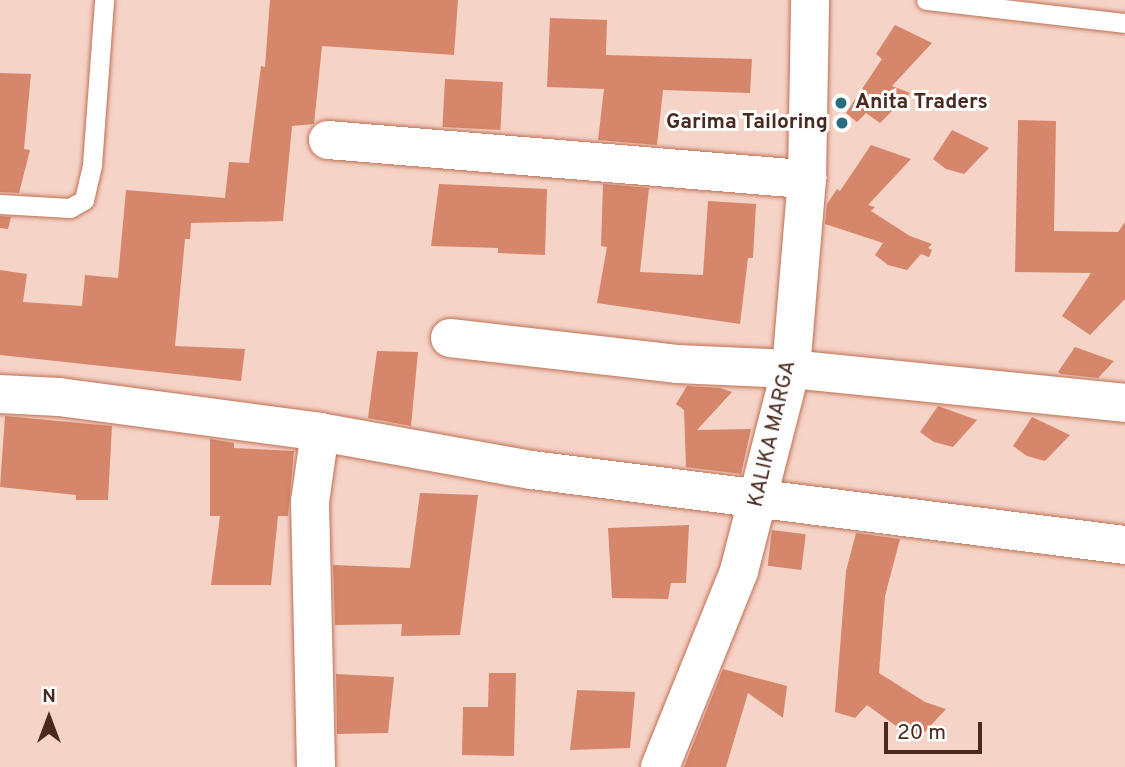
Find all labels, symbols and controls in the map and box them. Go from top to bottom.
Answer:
place label: Anita Traders [855,90,988,116]
marker: Anita Traders [833,95,849,111]
place label: Garima Tailoring [666,110,828,136]
marker: Garima Tailoring [834,115,850,131]
street label: KALIKA MARGA [744,358,802,510]
north arrow [14,683,84,753]
text: N [42,685,56,709]
scale bar [887,708,985,752]
text: 20 m [897,720,946,747]

